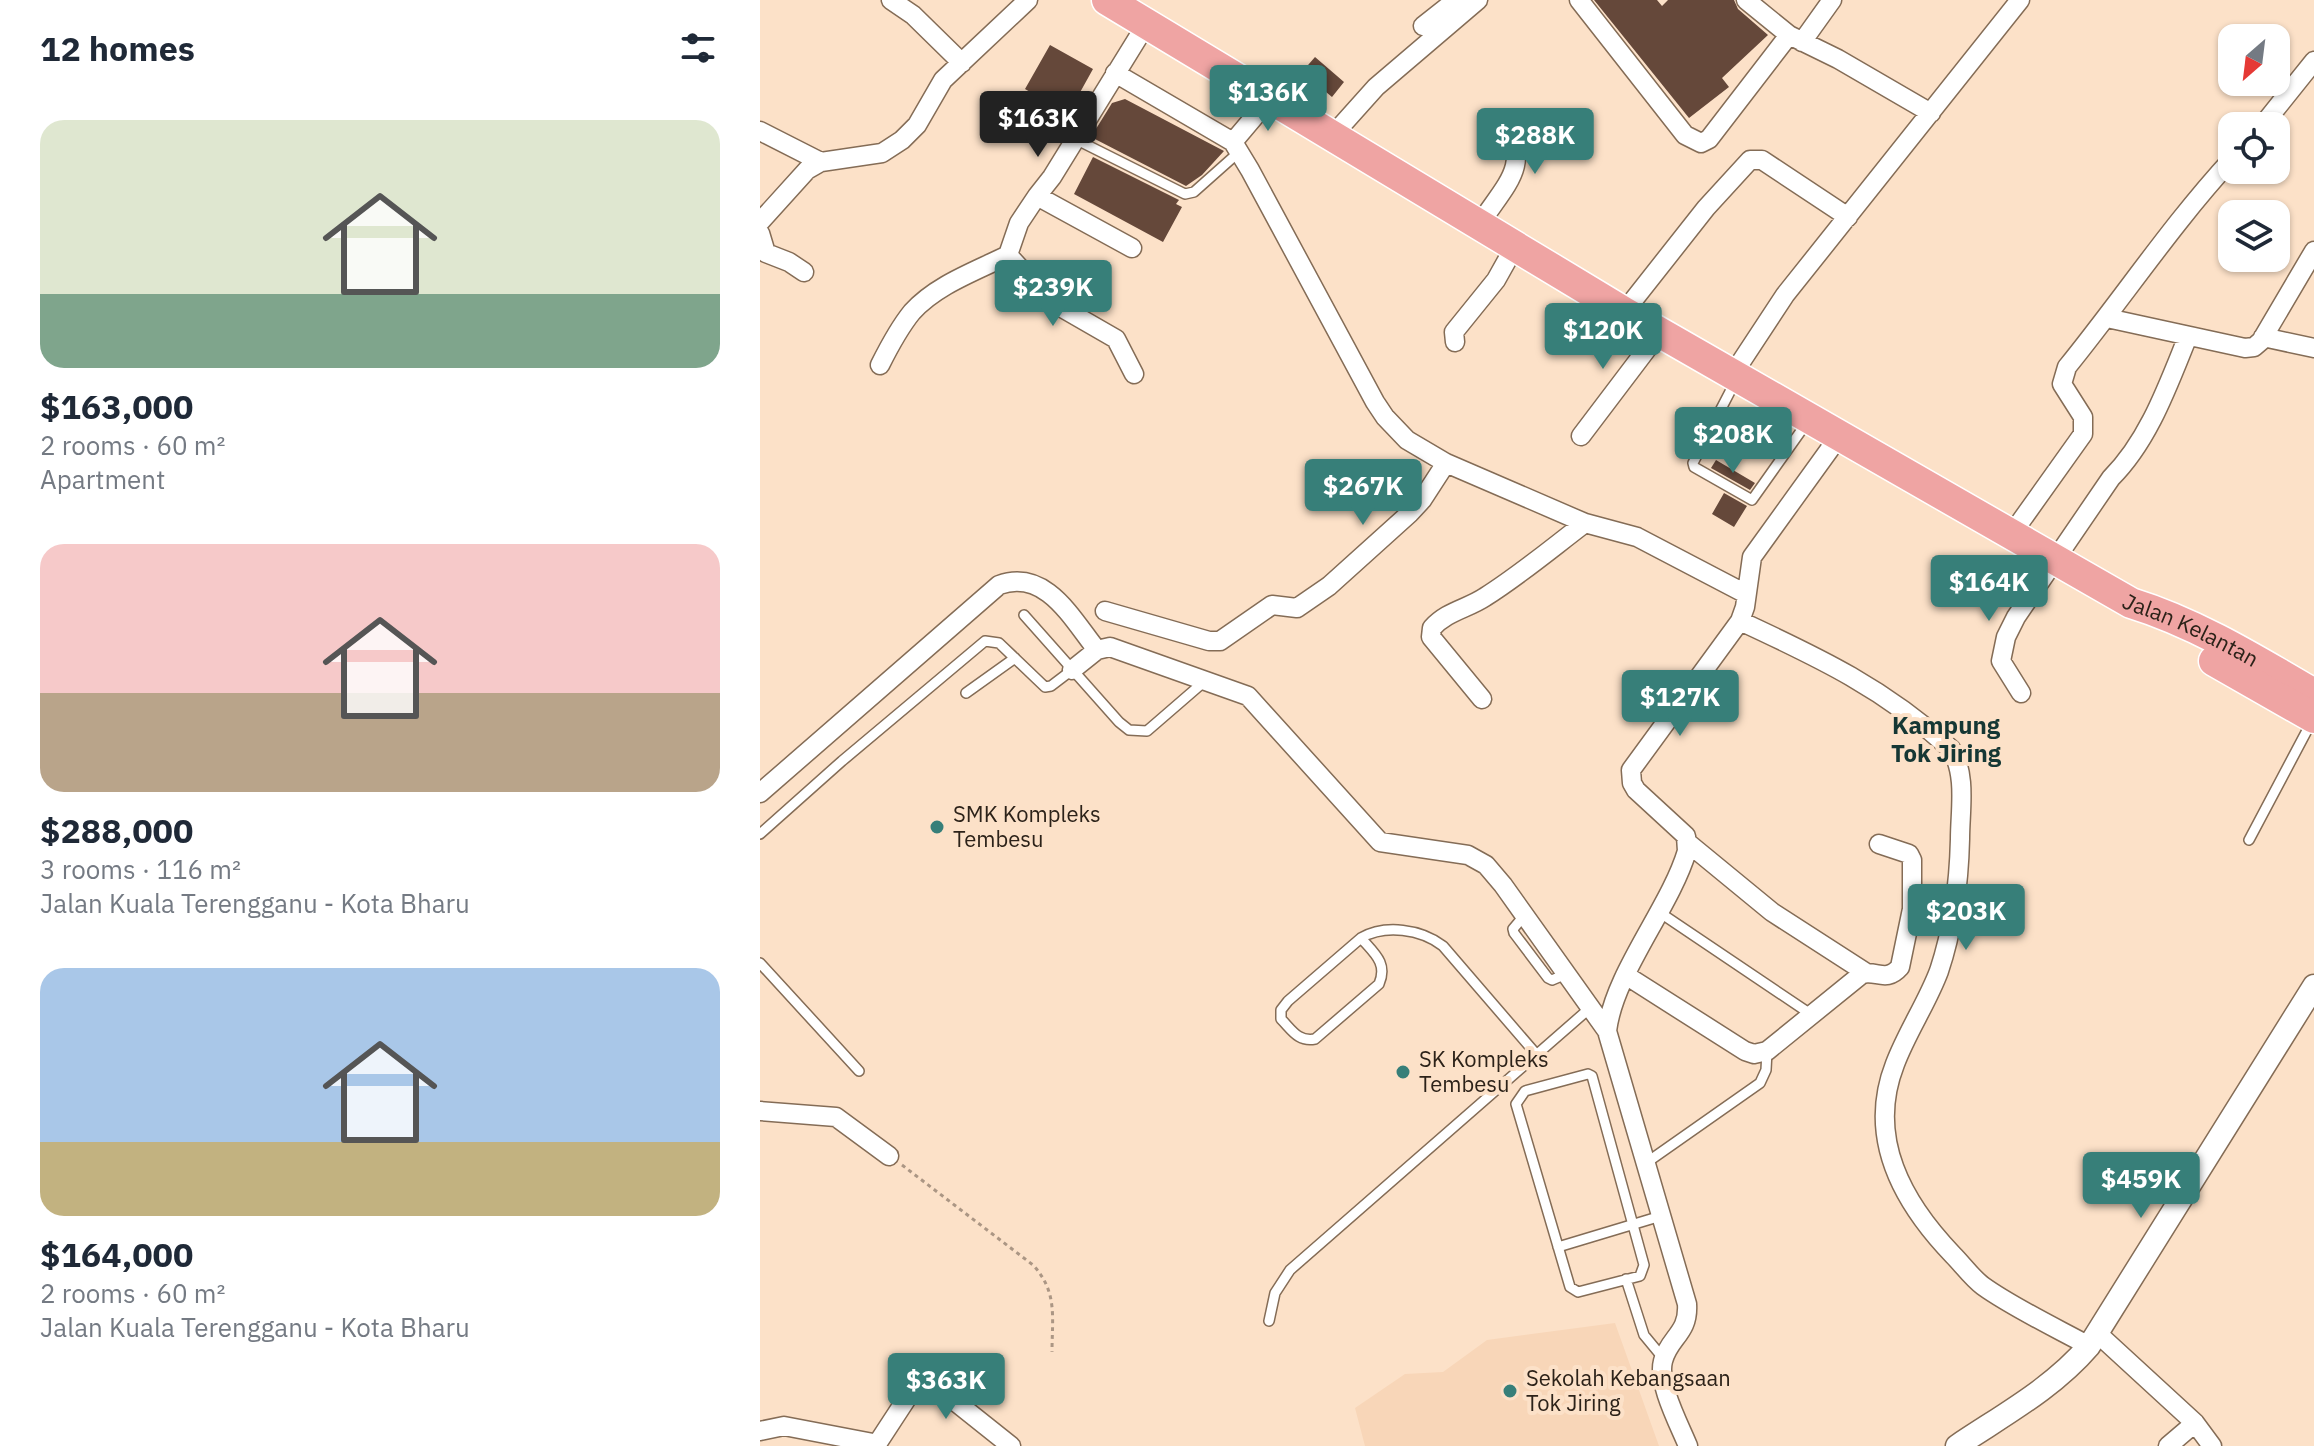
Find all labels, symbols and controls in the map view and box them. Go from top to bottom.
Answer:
north arrow [2218,24,2290,96]
map controls [2218,24,2290,272]
text: 12 homes [40,26,195,70]
icon: filters [676,26,720,70]
pin: $136K [1212,65,1324,133]
text: $136K [1228,74,1308,108]
pin: $163K [982,91,1094,159]
text: $163K [998,100,1078,134]
pin: $288K [1479,108,1591,176]
button: locate [2218,112,2290,184]
text: $288K [1495,117,1575,151]
icon: home [308,172,452,316]
button: layers [2218,200,2290,272]
pin: $239K [997,260,1109,328]
text: $239K [1013,269,1093,303]
pin: $120K [1547,303,1659,371]
text: $120K [1563,312,1643,346]
text: $163,000 [40,384,193,428]
pin: $208K [1677,407,1789,475]
text: $208K [1693,416,1773,450]
text: 2 rooms · 60 m² [40,428,225,462]
pin: $267K [1307,459,1419,527]
text: Apartment [40,462,165,496]
text: $267K [1323,468,1403,502]
pin: $164K [1933,555,2045,623]
text: $164K [1949,564,2029,598]
street label: Jalan Kelantan [2118,586,2264,673]
icon: home [308,596,452,740]
pin: $127K [1624,670,1736,738]
text: $127K [1640,679,1720,713]
district label: Kampung Tok Jiring [1891,709,2002,769]
place label: SMK Kompleks Tembesu [953,799,1101,853]
text: $288,000 [40,808,193,852]
marker: SMK Kompleks Tembesu [928,818,946,836]
text: 3 rooms · 116 m² [40,852,241,886]
pin: $203K [1910,884,2022,952]
text: Jalan Kuala Terengganu - Kota Bharu [40,886,470,920]
text: $203K [1926,893,2006,927]
icon: home [308,1020,452,1164]
place label: SK Kompleks Tembesu [1419,1044,1549,1098]
marker: SK Kompleks Tembesu [1394,1063,1412,1081]
pin: $459K [2085,1152,2197,1220]
text: $459K [2101,1161,2181,1195]
text: $164,000 [40,1232,193,1276]
text: 2 rooms · 60 m² [40,1276,225,1310]
text: Jalan Kuala Terengganu - Kota Bharu [40,1310,470,1344]
pin: $363K [890,1353,1002,1421]
text: $363K [906,1362,986,1396]
place label: Sekolah Kebangsaan Tok Jiring [1526,1363,1731,1417]
marker: Sekolah Kebangsaan Tok Jiring [1501,1382,1519,1400]

